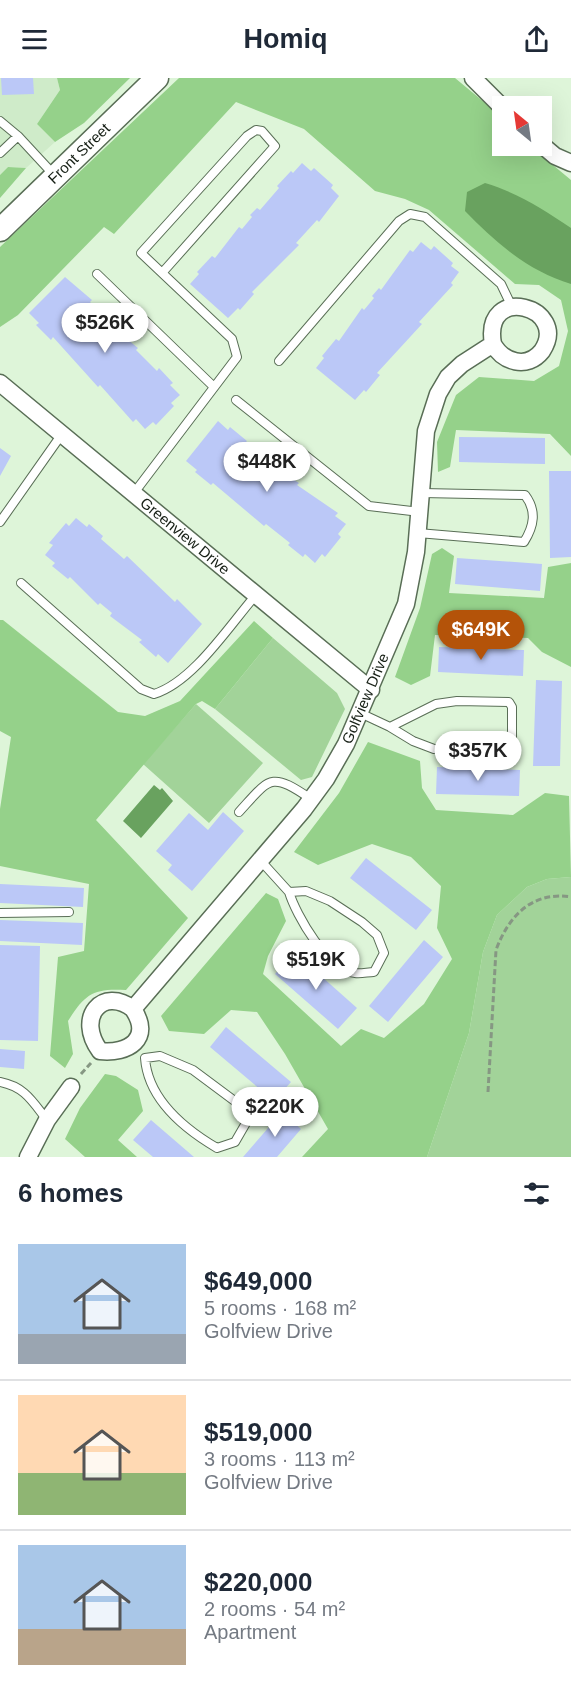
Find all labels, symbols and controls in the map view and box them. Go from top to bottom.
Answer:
icon: menu [18,23,51,56]
icon: share [520,23,553,56]
text: Homiq [244,24,328,54]
north arrow [492,96,552,156]
map controls [492,96,552,156]
street label: Front Street [44,119,114,187]
pin: $526K [63,303,147,354]
text: $526K [76,311,134,333]
pin: $448K [225,442,309,493]
text: $448K [238,450,296,472]
street label: Greenview Drive [137,494,233,578]
pin: $649K [439,610,523,661]
text: $649K [452,618,510,640]
street label: Golfview Drive [338,651,392,746]
pin: $357K [436,731,520,782]
text: $357K [449,739,507,761]
pin: $519K [274,940,358,991]
text: $519K [287,948,345,970]
pin: $220K [233,1087,317,1138]
text: $220K [246,1095,304,1117]
icon: filters [520,1177,553,1210]
text: 6 homes [18,1178,124,1208]
text: $649,000 [204,1266,312,1296]
icon: home [66,1268,138,1340]
text: 5 rooms · 168 m² [204,1297,356,1319]
text: Golfview Drive [204,1320,333,1342]
text: $519,000 [204,1417,312,1447]
icon: home [66,1419,138,1491]
text: 3 rooms · 113 m² [204,1448,355,1470]
text: Golfview Drive [204,1471,333,1493]
text: $220,000 [204,1567,312,1597]
icon: home [66,1569,138,1641]
text: 2 rooms · 54 m² [204,1598,345,1620]
text: Apartment [204,1621,296,1643]

